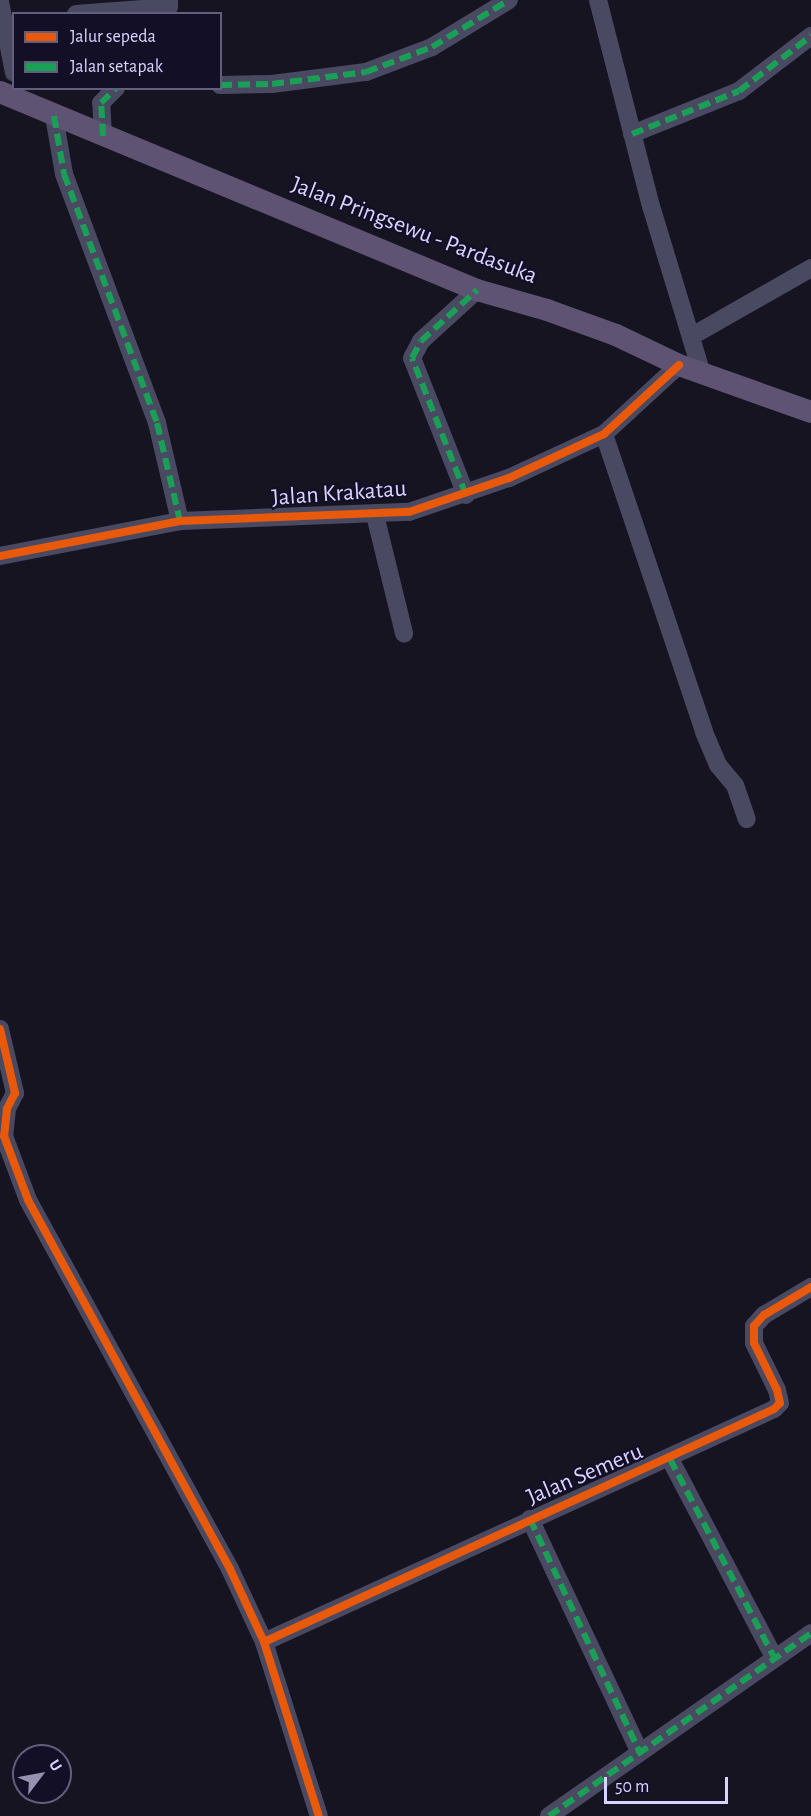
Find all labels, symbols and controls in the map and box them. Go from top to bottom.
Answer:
legend [12,12,222,90]
text: Jalur sepeda [70,28,156,46]
text: Jalan setapak [70,58,163,76]
street label: Jalan Pringsewu - Pardasuka [287,171,541,291]
street label: Jalan Krakatau [271,475,407,513]
street label: Jalan Semeru [523,1438,647,1512]
north arrow [12,1744,72,1804]
text: U [46,1757,65,1774]
scale bar [607,1765,732,1803]
text: 50 m [615,1778,649,1796]

